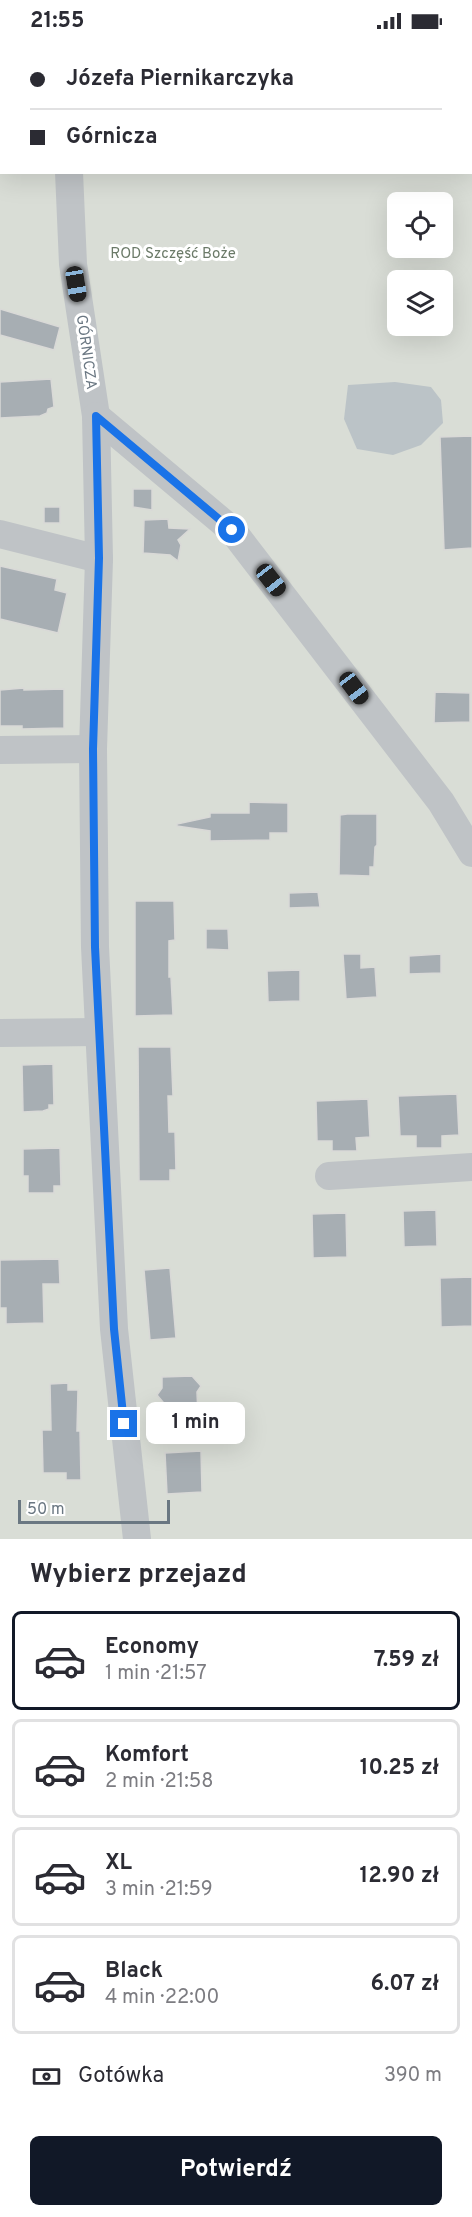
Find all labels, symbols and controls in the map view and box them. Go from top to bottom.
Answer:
text: 21:55 [30,8,84,35]
text: Józefa Piernikarczyka [66,66,294,93]
text: Górnicza [66,124,158,151]
map controls [387,192,453,336]
button: locate [387,192,453,258]
park label: ROD Szczęść Boże [110,245,236,264]
car [64,265,88,303]
button: layers [387,270,453,336]
street label: GÓRNICZA [71,313,102,391]
route start [218,516,245,543]
car [253,560,289,600]
car [336,668,372,708]
callout: 1 min [145,1403,244,1445]
route end [110,1410,137,1437]
text: 1 min [171,1410,220,1436]
scale bar [18,1497,170,1524]
text: 50 m [27,1500,65,1520]
text: Wybierz przejazd [30,1558,247,1592]
icon: car [33,1634,87,1688]
text: Economy [105,1634,199,1661]
text: 7.59 zł [374,1647,439,1674]
text: 1 min · 21:57 [105,1661,207,1687]
icon: car [33,1742,87,1796]
text: Komfort [105,1742,189,1769]
text: 10.25 zł [360,1755,439,1782]
text: 2 min · 21:58 [105,1769,213,1795]
icon: car [33,1850,87,1904]
text: XL [105,1850,132,1877]
text: 12.90 zł [359,1863,439,1890]
text: 3 min · 21:59 [105,1877,213,1903]
icon: car [33,1958,87,2012]
text: Black [105,1958,163,1985]
text: 6.07 zł [370,1971,439,1998]
text: 4 min · 22:00 [105,1985,219,2011]
icon: cash [30,2060,63,2093]
text: Gotówka [78,2063,164,2090]
text: 390 m [384,2063,442,2089]
button: Potwierdź [30,2136,442,2205]

